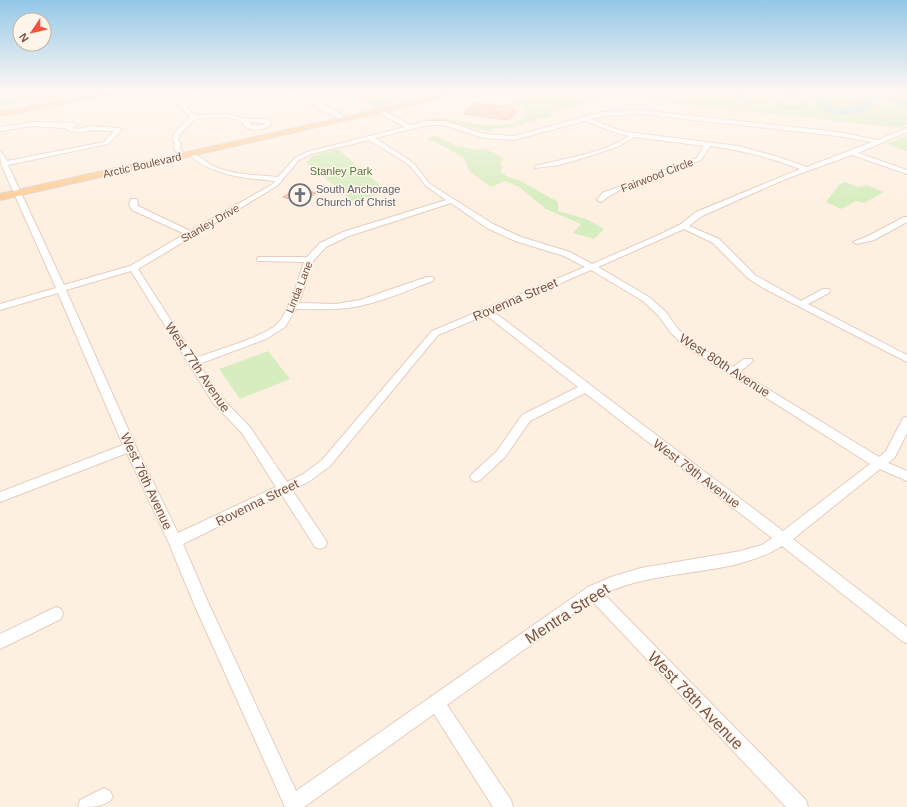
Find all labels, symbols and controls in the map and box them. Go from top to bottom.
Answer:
north arrow [12,12,52,52]
text: N [17,31,31,44]
street label: Arctic Boulevard [102,150,182,180]
street label: Fairwood Circle [619,156,695,194]
park label: Stanley Park [310,165,373,177]
church icon: South Anchorage Church of Christ [287,182,313,208]
place label: South Anchorage Church of Christ [316,183,400,208]
street label: Stanley Drive [179,201,241,245]
street label: Linda Lane [283,260,315,314]
street label: Rovenna Street [471,275,560,324]
street label: West 77th Avenue [162,320,233,415]
street label: West 80th Avenue [677,331,773,400]
street label: West 76th Avenue [118,430,176,532]
street label: West 79th Avenue [650,436,743,511]
street label: Rovenna Street [213,476,301,529]
street label: Mentra Street [522,580,613,647]
street label: West 78th Avenue [645,648,747,753]

